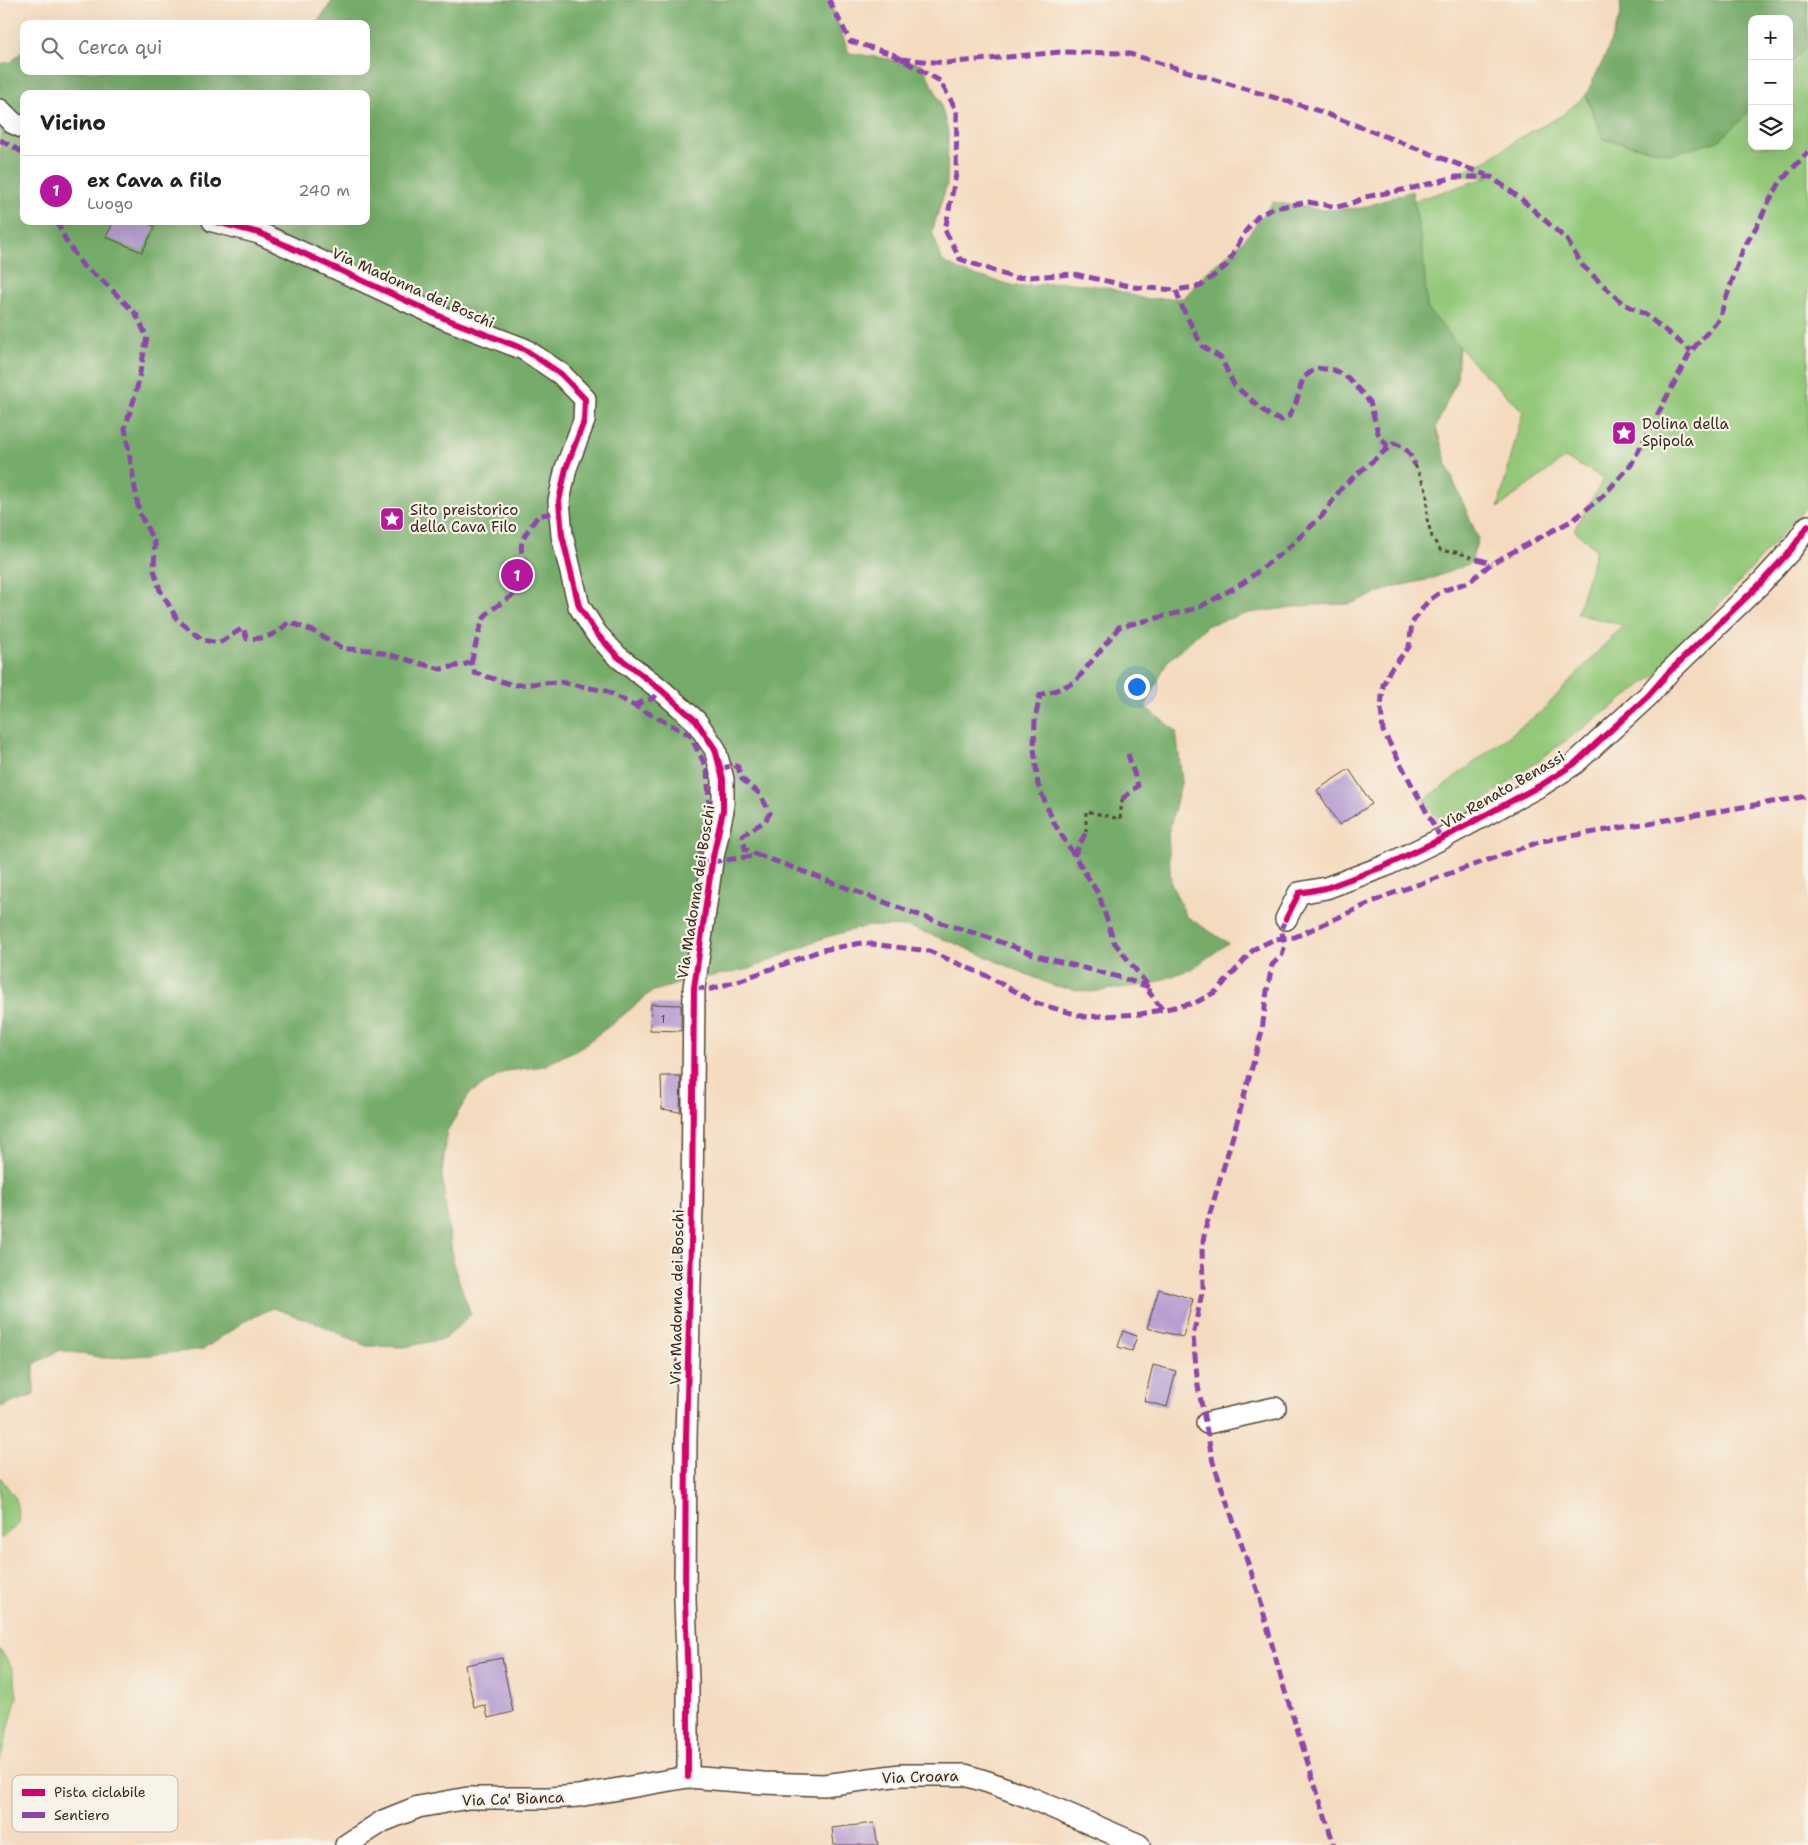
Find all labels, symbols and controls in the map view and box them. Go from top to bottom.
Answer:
map controls [1748,15,1793,150]
button: + [1748,15,1793,60]
search box [20,20,370,75]
icon: search [38,34,66,62]
text: Cerca qui [78,35,162,60]
button: − [1748,60,1793,105]
button: layers [1748,105,1793,150]
text: Vicino [40,109,106,137]
text: ex Cava a filo [87,168,222,193]
text: 1 [52,180,60,201]
text: 240 m [298,180,350,201]
text: Luogo [87,193,133,214]
street label: Via Madonna dei Boschi [329,243,497,333]
place label: Dolina della Spipola [1642,414,1729,451]
place icon: Dolina della Spipola [1611,420,1637,446]
place label: Sito preistorico della Cava Filo [410,500,518,537]
place icon: Sito preistorico della Cava Filo [379,506,405,532]
pin: 1 [501,556,533,594]
your location [1124,674,1150,700]
street label: Via Renato Benassi [1438,746,1568,834]
street label: Via Madonna dei Boschi [672,804,720,980]
house number: 1 [660,1011,666,1027]
street label: Via Madonna dei Boschi [665,1209,689,1385]
street label: Via Croara [881,1766,960,1788]
legend [12,1775,178,1832]
text: Pista ciclabile [54,1783,146,1801]
street label: Via Ca' Bianca [461,1787,565,1811]
text: Sentiero [54,1806,109,1824]

